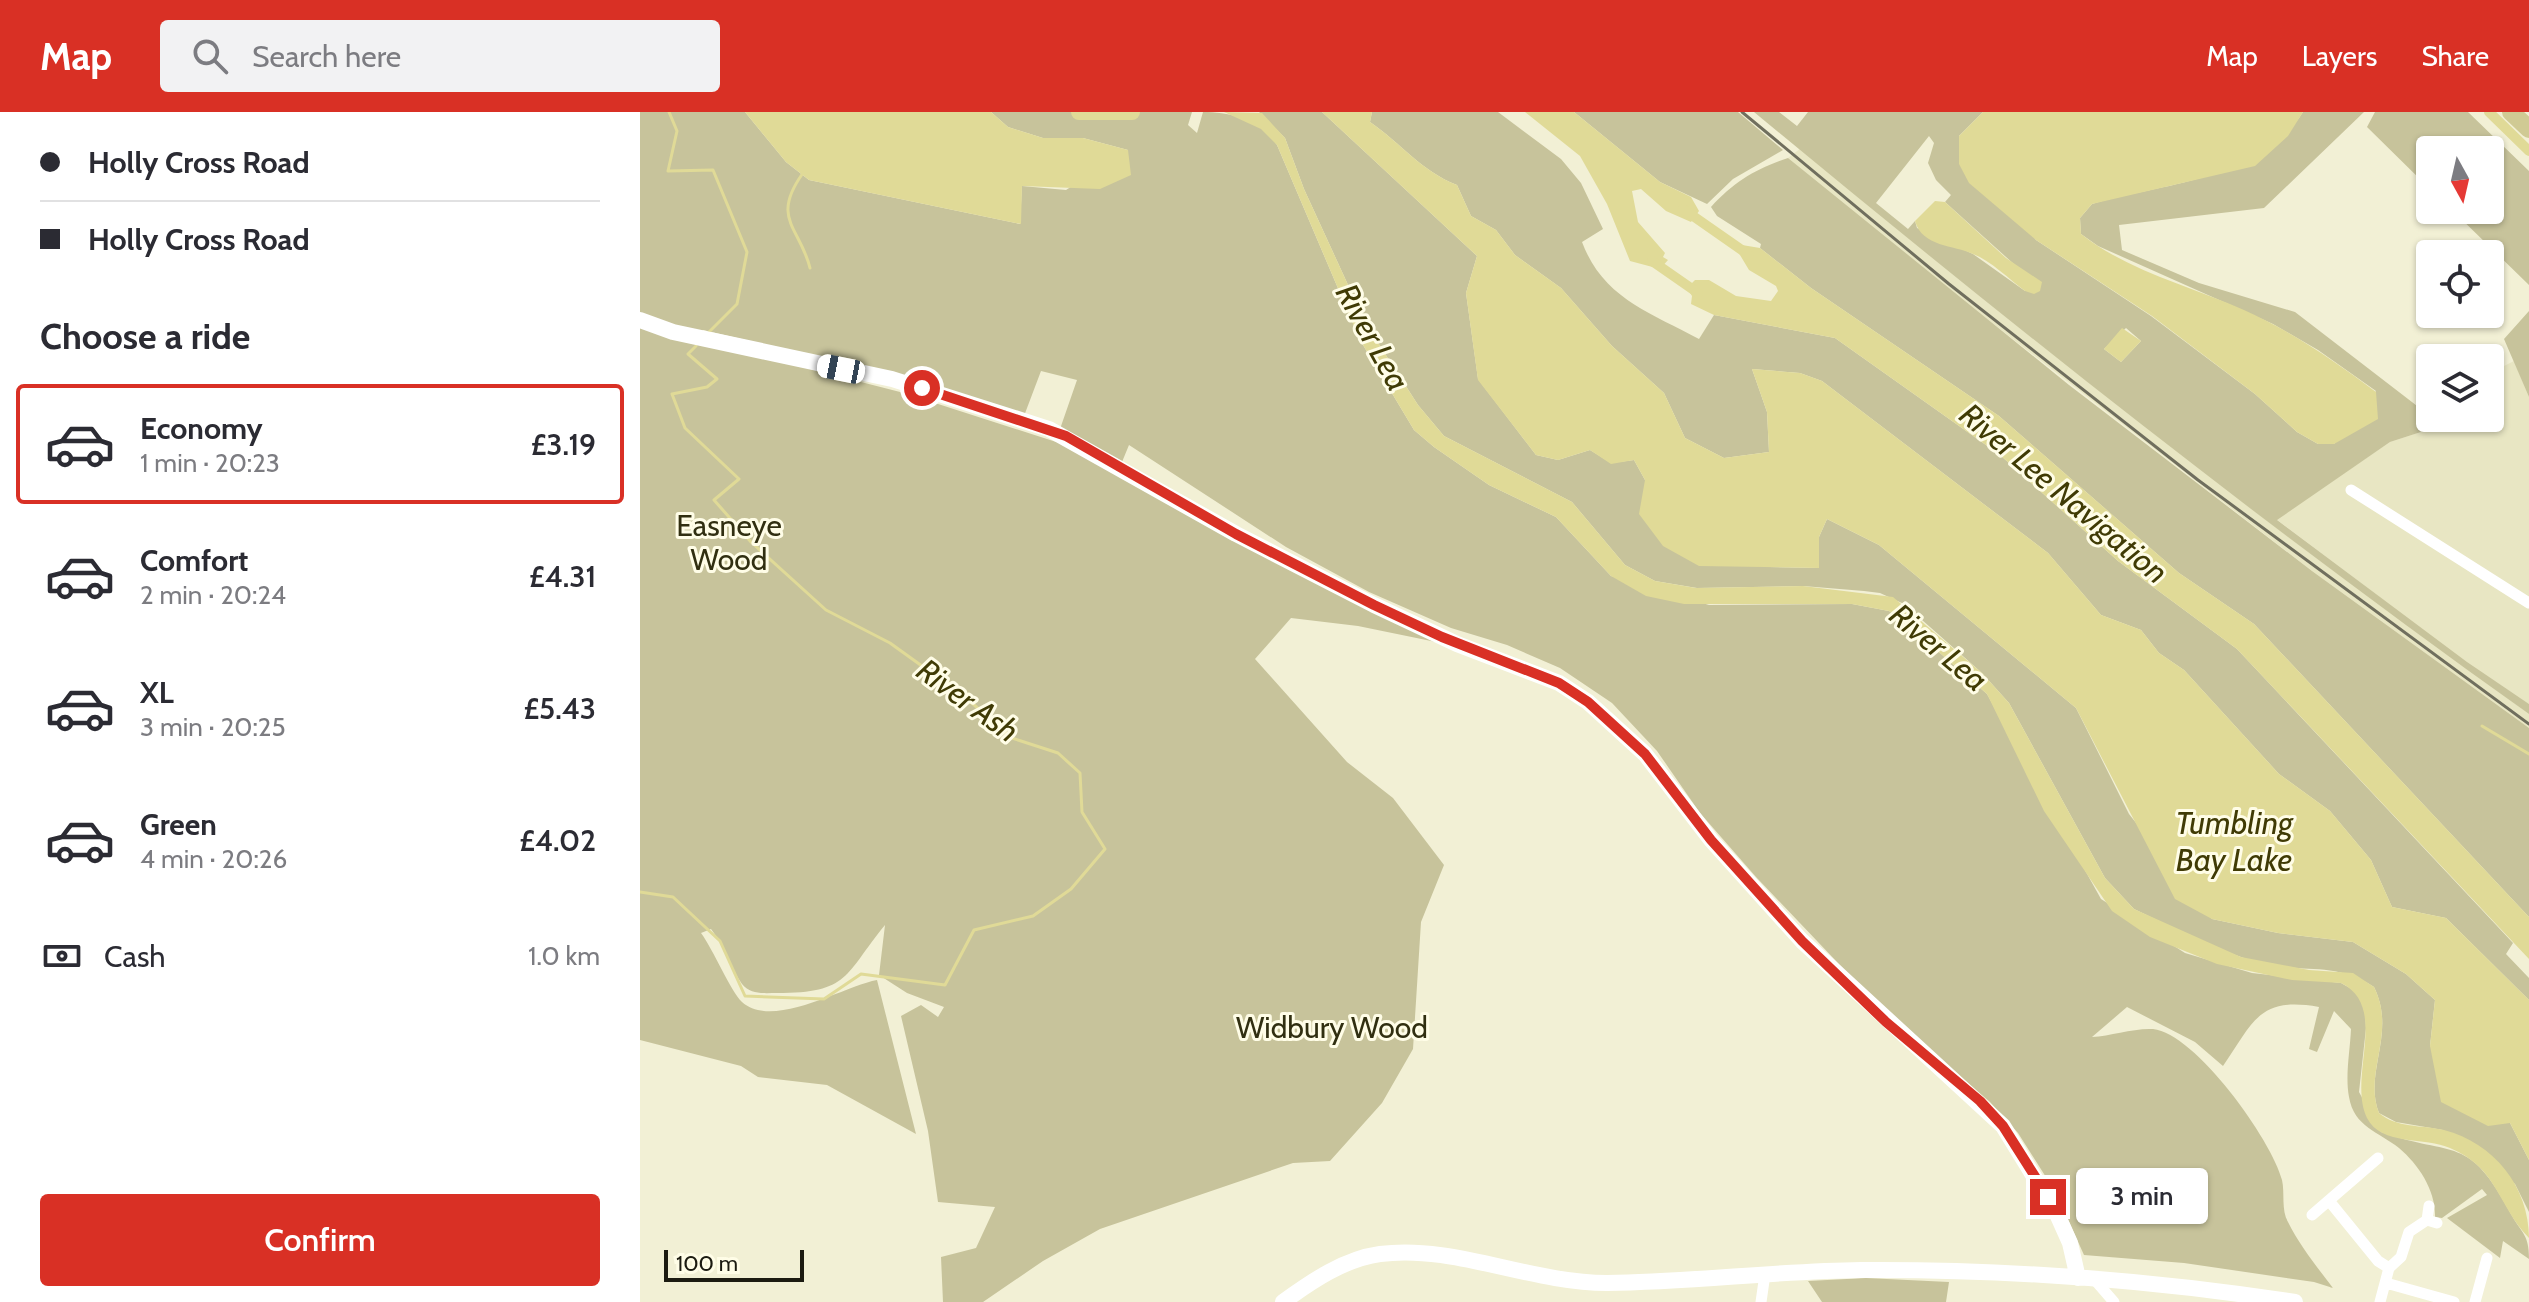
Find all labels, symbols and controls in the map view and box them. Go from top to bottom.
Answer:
search box [160,20,720,92]
text: Map [40,33,112,80]
icon: search [188,34,232,78]
text: Search here [252,38,401,75]
text: Map [2206,39,2258,73]
text: Layers [2302,39,2377,73]
text: Share [2421,39,2489,73]
north arrow [2416,136,2504,224]
map controls [2416,136,2504,432]
text: Holly Cross Road [88,144,310,181]
text: Holly Cross Road [88,221,310,258]
button: locate [2416,240,2504,328]
water label: River Lea [1328,277,1418,397]
text: Choose a ride [40,314,250,358]
button: layers [2416,344,2504,432]
car [815,353,867,385]
route start [904,370,940,406]
water label: River Lee Navigation [1952,395,2176,591]
icon: car [44,408,116,480]
text: Economy [140,410,263,447]
text: £3.19 [531,426,596,463]
text: 1 min · 20:23 [140,447,280,479]
park label: Easneye Wood [676,507,782,578]
icon: car [44,540,116,612]
text: Comfort [140,542,248,579]
text: £4.31 [529,558,596,595]
text: 2 min · 20:24 [140,579,286,611]
water label: River Lea [1882,595,1996,699]
water label: River Ash [909,650,1027,750]
icon: car [44,672,116,744]
text: XL [140,674,174,711]
text: £5.43 [523,690,596,727]
text: 3 min · 20:25 [140,711,286,743]
water label: Tumbling Bay Lake [2175,803,2294,879]
icon: car [44,804,116,876]
text: Green [140,806,217,843]
text: £4.02 [519,822,596,859]
text: 4 min · 20:26 [140,843,287,875]
icon: cash [40,934,84,978]
text: Cash [104,938,166,975]
text: 1.0 km [528,940,600,972]
park label: Widbury Wood [1236,1009,1428,1046]
callout: 3 min [2076,1169,2208,1225]
route end [2030,1179,2066,1215]
text: 3 min [2111,1180,2173,1212]
button: Confirm [40,1194,600,1286]
scale bar [664,1246,804,1282]
text: 100 m [676,1250,738,1277]

